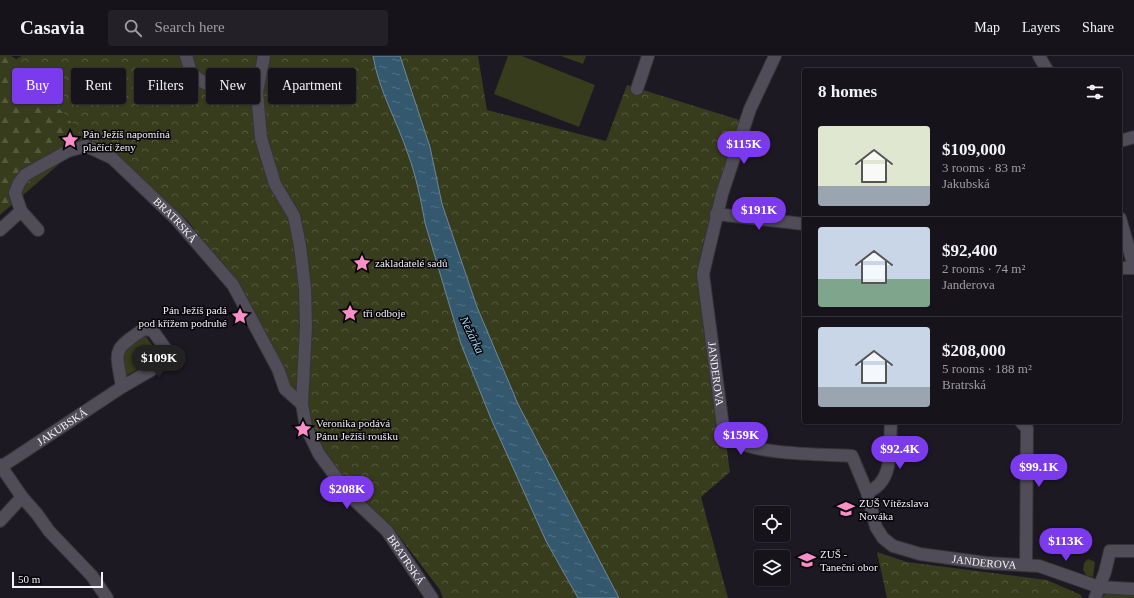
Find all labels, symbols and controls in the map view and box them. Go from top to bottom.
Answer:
search box [108,10,388,46]
text: Casavia [20,17,84,38]
icon: search [122,17,144,39]
text: Search here [154,19,225,35]
text: Map [974,20,1000,35]
text: Layers [1022,20,1060,35]
text: Share [1082,20,1114,35]
chip: Buy [12,68,63,104]
chip: Rent [71,68,126,104]
chip: Filters [134,68,198,104]
chip: New [206,68,260,104]
chip: Apartment [268,68,356,104]
icon: filters [1084,81,1106,103]
text: 8 homes [818,82,877,101]
place label: Pán Ježíš napomíná plačící ženy [83,128,170,153]
place icon: Pán Ježíš napomíná plačící ženy [60,130,80,150]
pin: $115K [716,131,772,165]
text: $115K [726,136,762,151]
text: $109,000 [942,140,1006,159]
icon: home [850,142,898,190]
text: 3 rooms · 83 m² [942,160,1025,175]
text: Jakubská [942,176,990,191]
street label: BRATRSKÁ [151,195,200,245]
pin: $191K [731,197,787,231]
text: $191K [741,202,777,217]
text: $92,400 [942,241,997,260]
icon: home [850,243,898,291]
place icon: zakladatelé sadů [352,253,372,273]
place label: zakladatelé sadů [375,257,448,269]
text: 2 rooms · 74 m² [942,261,1025,276]
text: Janderova [942,277,995,292]
place icon: tři odboje [340,303,360,323]
place label: Pán Ježíš padá pod křížem podruhé [138,304,227,329]
place icon: Pán Ježíš padá pod křížem podruhé [230,306,250,326]
place label: tři odboje [363,307,406,319]
water label: Nežárka [457,313,487,356]
street label: JANDEROVA [706,341,726,407]
text: $208,000 [942,341,1006,360]
icon: home [850,343,898,391]
pin: $109K [131,345,187,379]
text: $109K [141,350,177,365]
text: 5 rooms · 188 m² [942,361,1032,376]
text: Bratrská [942,377,986,392]
street label: JAKUBSKÁ [35,406,89,448]
place label: Veronika podává Pánu Ježíši roušku [316,417,398,442]
place icon: Veronika podává Pánu Ježíši roušku [293,419,313,439]
pin: $159K [713,422,769,456]
text: $159K [723,427,759,442]
pin: $92.4K [867,436,933,470]
text: $92.4K [880,441,920,456]
pin: $99.1K [1006,454,1072,488]
text: $99.1K [1019,459,1059,474]
pin: $208K [319,476,375,510]
text: $208K [329,481,365,496]
place label: ZUŠ Vítězslava Nováka [859,497,929,522]
school or university icon: ZUŠ Vítězslava Nováka [836,499,856,519]
map controls [754,506,790,586]
button: locate [754,506,790,542]
pin: $113K [1038,528,1094,562]
street label: BRATRSKÁ [385,532,427,587]
text: $113K [1048,533,1084,548]
place label: ZUŠ - Taneční obor [820,548,878,573]
button: layers [754,550,790,586]
school or university icon: ZUŠ - Taneční obor [797,550,817,570]
street label: JANDEROVA [951,552,1017,571]
scale bar [12,570,103,589]
text: 50 m [18,573,40,585]

